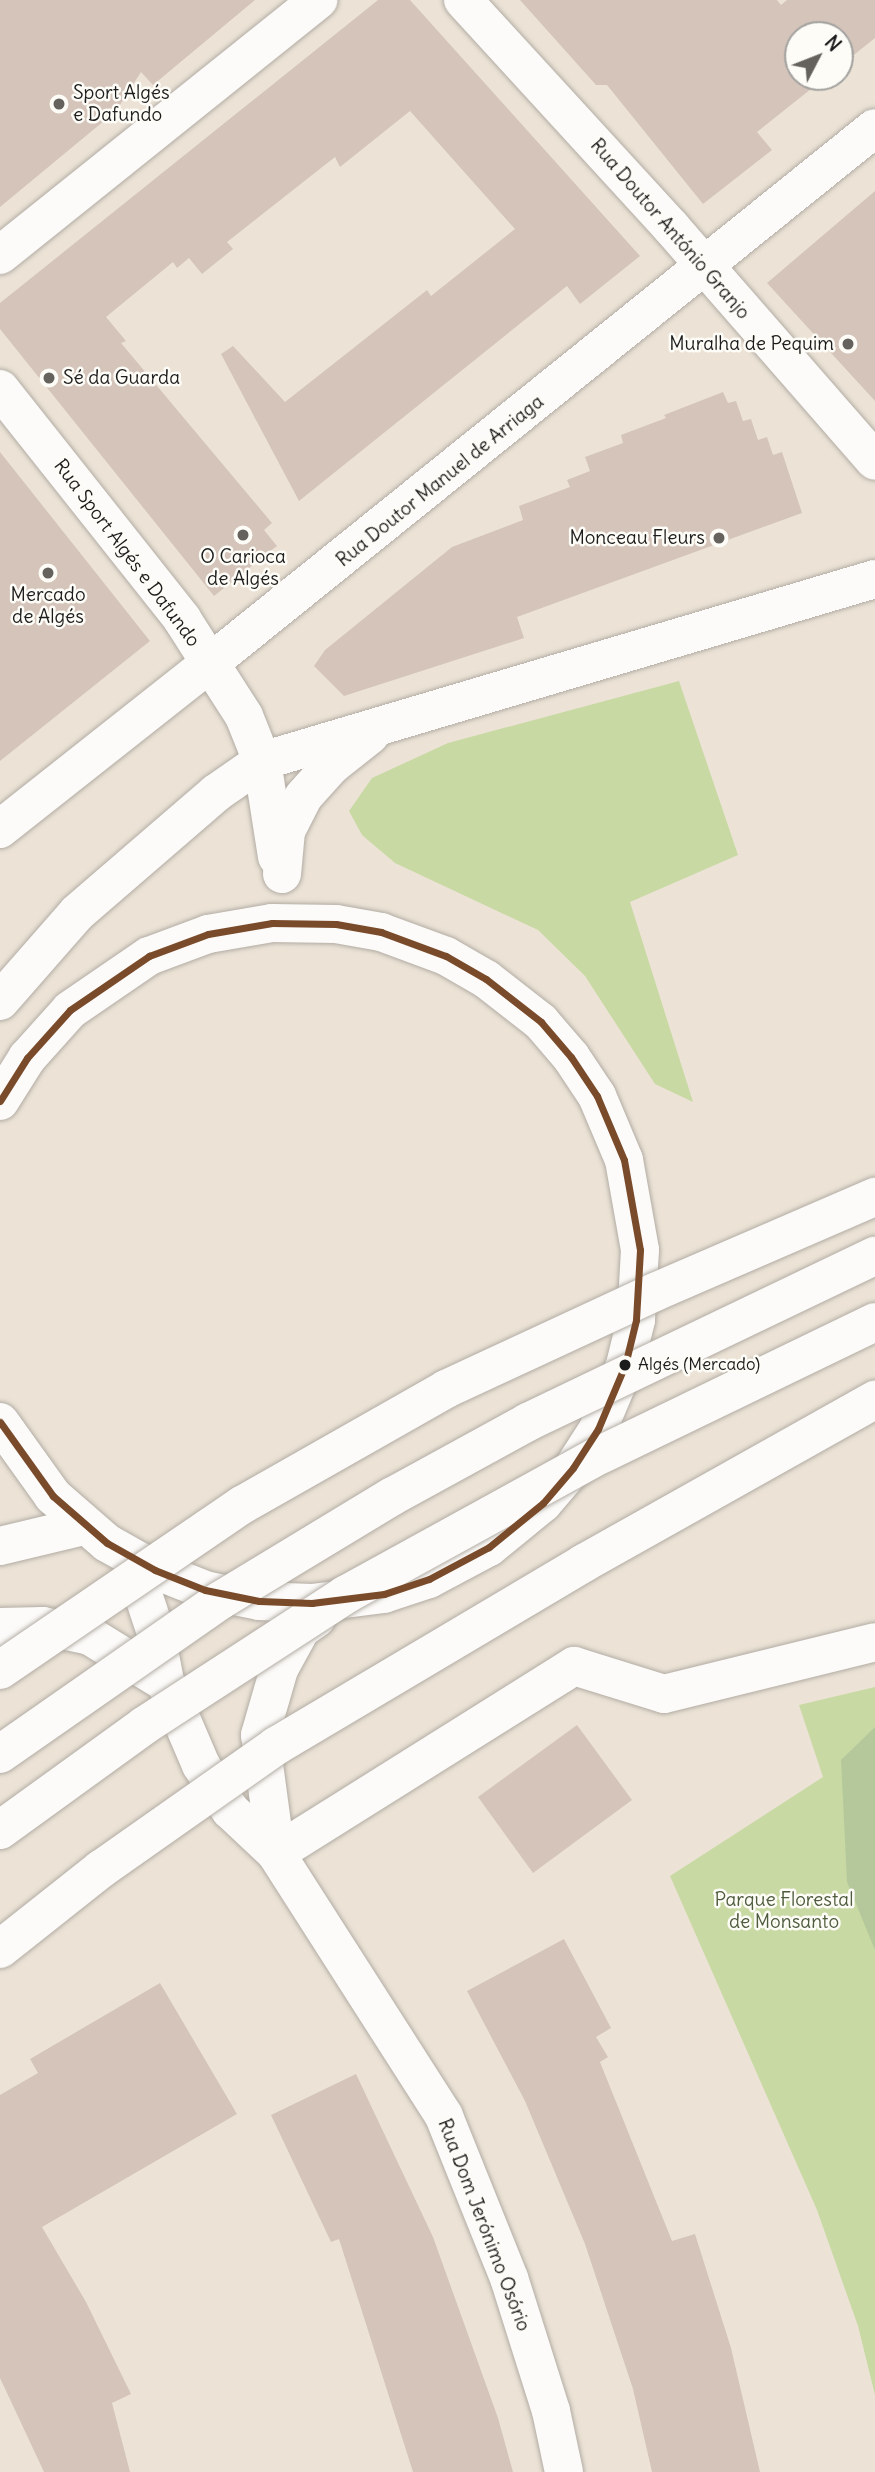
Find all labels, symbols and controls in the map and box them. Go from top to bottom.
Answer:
north arrow [784,21,854,91]
text: N [820,30,846,56]
place label: Sport Algés e Dafundo [73,82,170,126]
marker: Sport Algés e Dafundo [51,96,67,112]
street label: Rua Doutor António Granjo [585,134,755,324]
place label: Muralha de Pequim [669,333,834,355]
marker: Muralha de Pequim [840,336,856,352]
place label: Sé da Guarda [63,367,180,389]
marker: Sé da Guarda [41,370,57,386]
street label: Rua Doutor Manuel de Arriaga [332,390,548,572]
street label: Rua Sport Algés e Dafundo [49,455,205,651]
marker: O Carioca de Algés [235,527,251,543]
place label: Monceau Fleurs [569,527,705,549]
marker: Monceau Fleurs [711,530,727,546]
place label: O Carioca de Algés [200,546,286,590]
marker: Mercado de Algés [40,565,56,581]
place label: Mercado de Algés [10,584,86,628]
place label: Algés (Mercado) [638,1355,760,1375]
marker: Algés (Mercado) [618,1358,632,1372]
park label: Parque Florestal de Monsanto [715,1889,853,1933]
street label: Rua Dom Jerónimo Osório [433,2116,535,2334]

